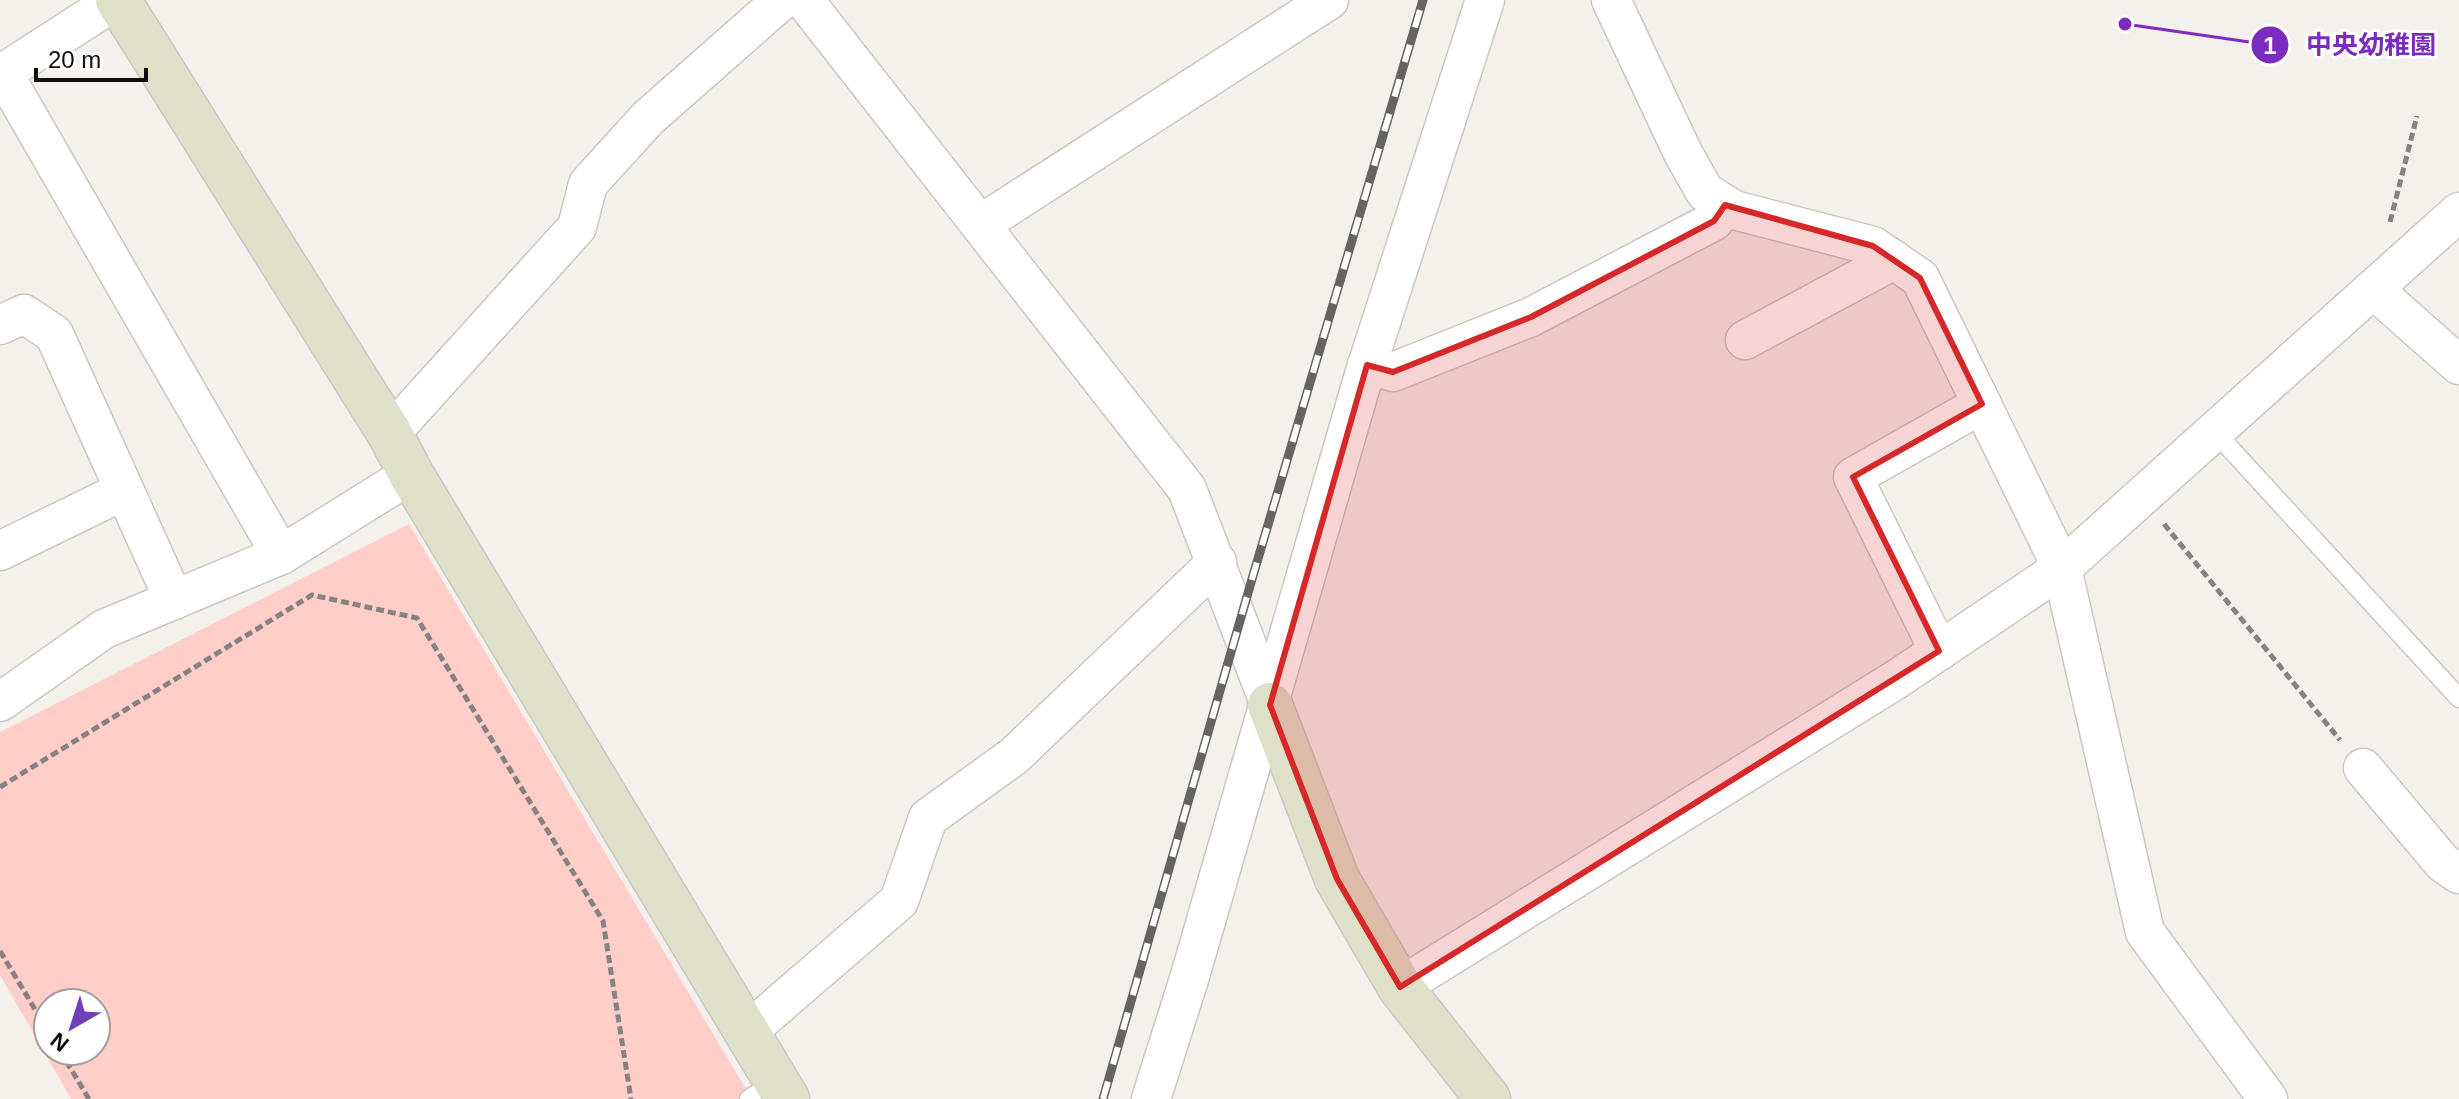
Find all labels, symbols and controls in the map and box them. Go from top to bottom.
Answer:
callout: 中央幼稚園 [2250,20,2452,70]
text: 中央幼稚園 [2306,30,2436,60]
scale bar [36,32,146,82]
text: 1 [2263,32,2277,59]
text: 20 m [48,46,101,73]
north arrow [32,987,112,1067]
text: N [46,1027,74,1057]

